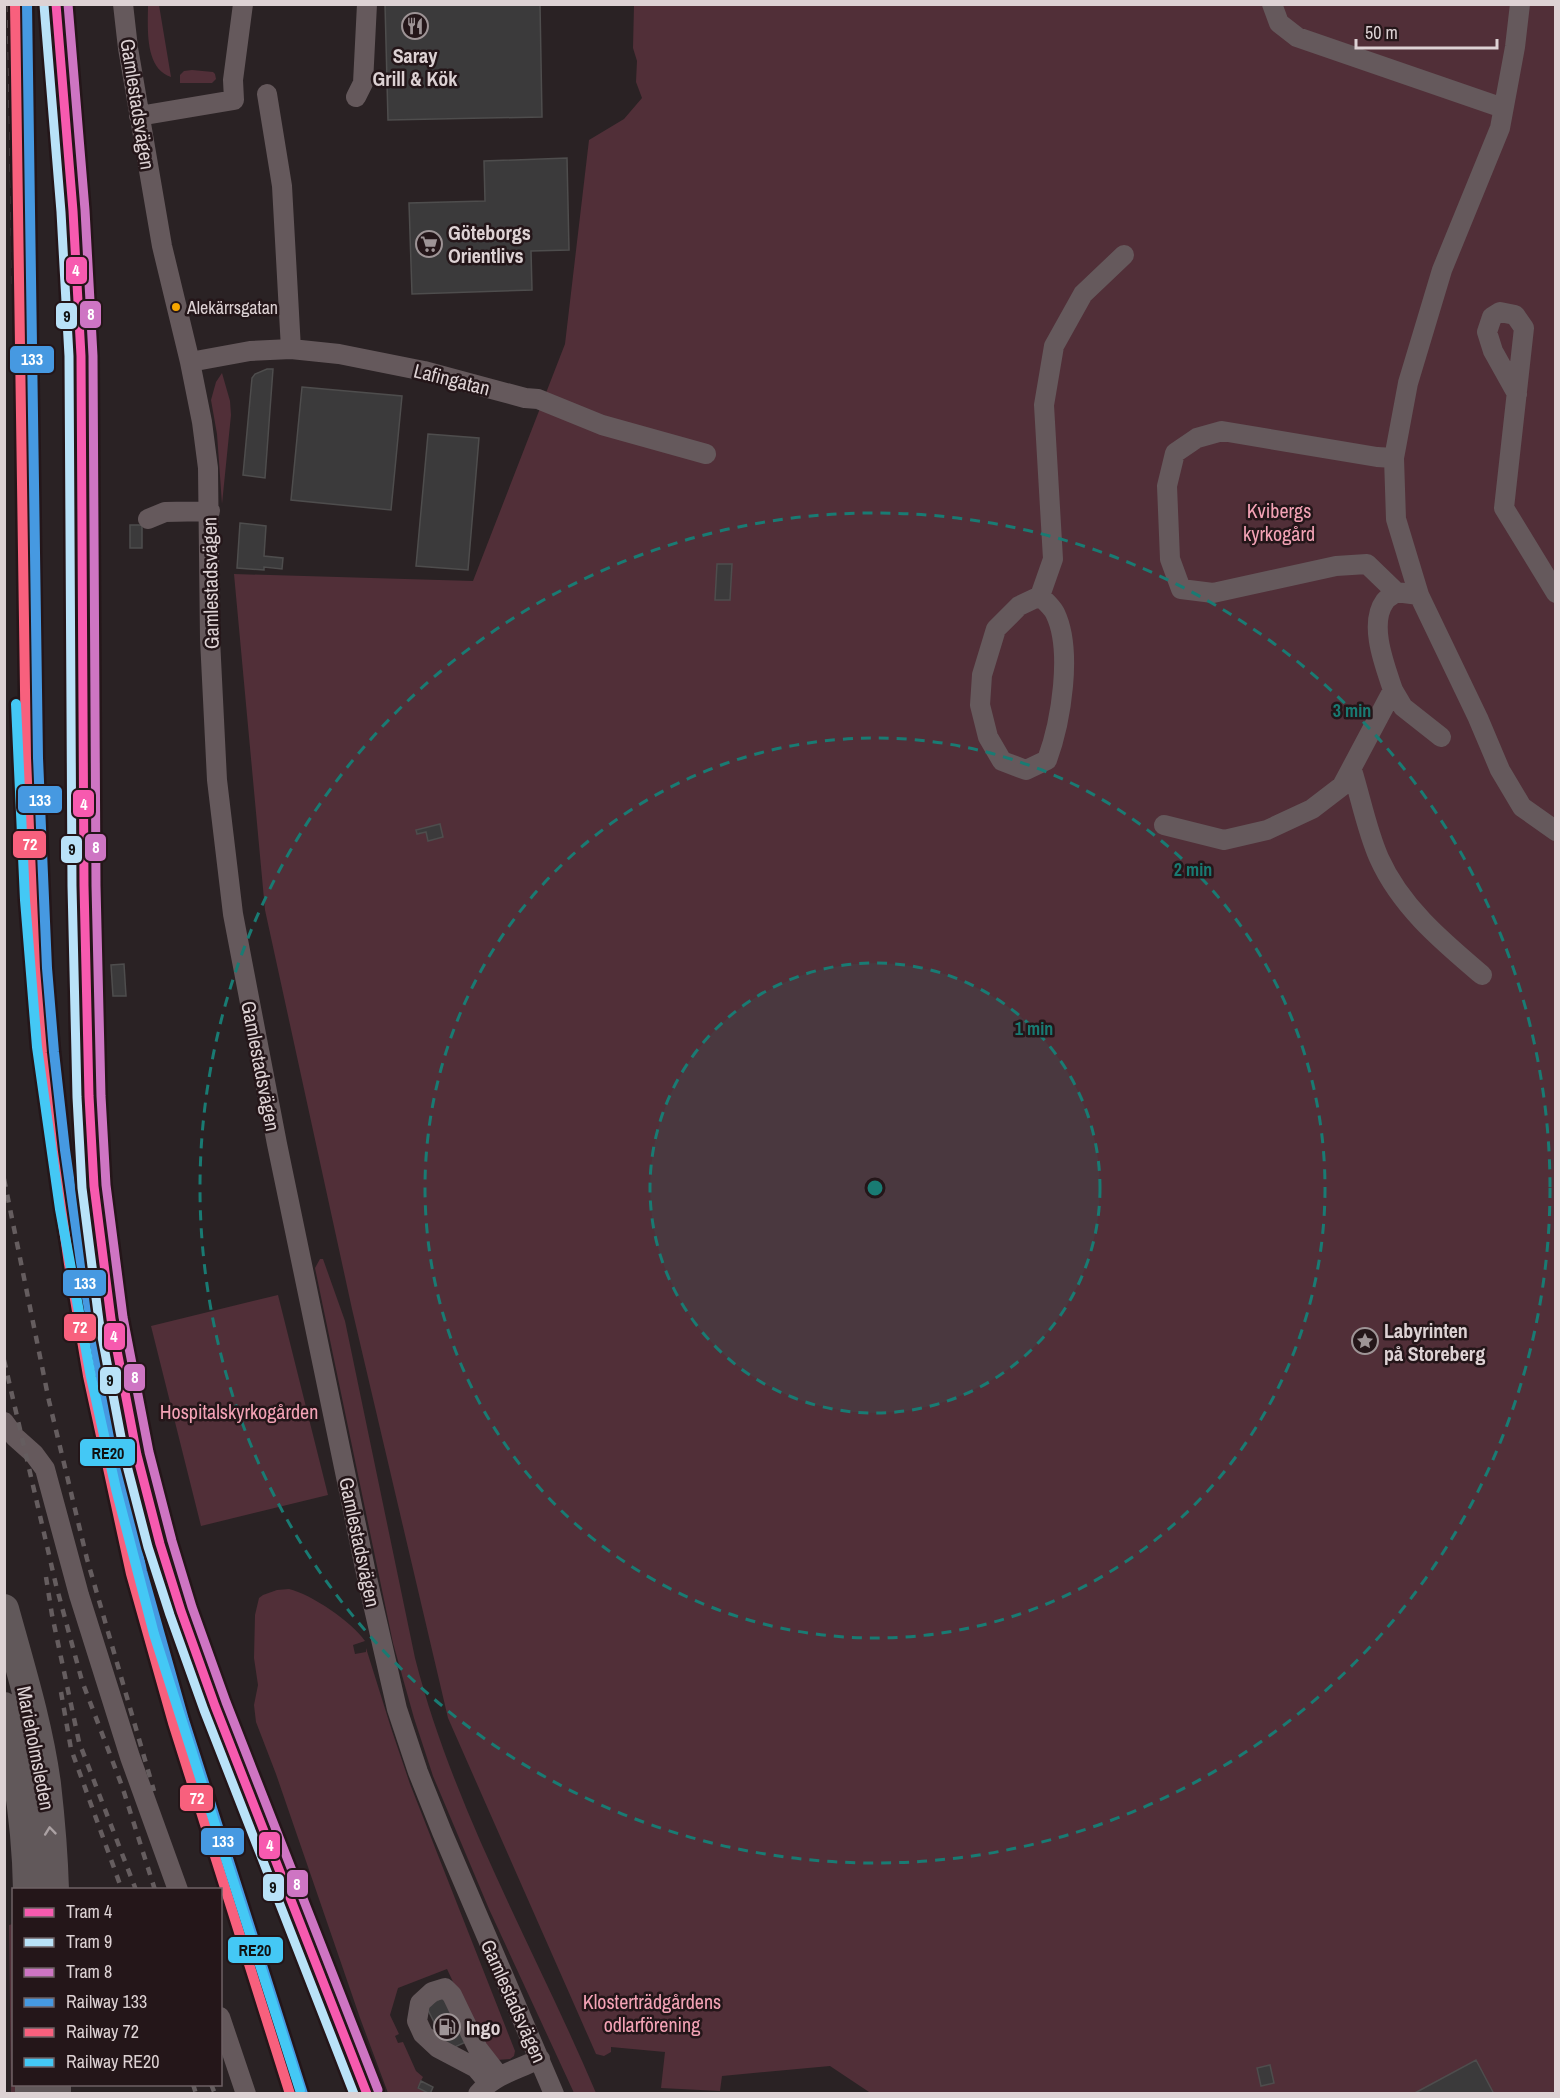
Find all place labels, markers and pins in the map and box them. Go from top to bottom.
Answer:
restaurant icon: Saray Grill & Kök [400,11,430,41]
place label: Saray Grill & Kök [373,42,458,92]
place label: Göteborgs Orientlivs [448,219,531,269]
supermarket icon: Göteborgs Orientlivs [414,229,444,259]
place label: Alekärrsgatan [186,295,278,320]
marker: Alekärrsgatan [170,301,182,313]
centre of rings [865,1178,885,1198]
place label: Labyrinten på Storeberg [1384,1317,1485,1367]
place icon: Labyrinten på Storeberg [1350,1326,1380,1356]
fuel station icon: Ingo [432,2012,462,2042]
place label: Ingo [466,2014,501,2041]

